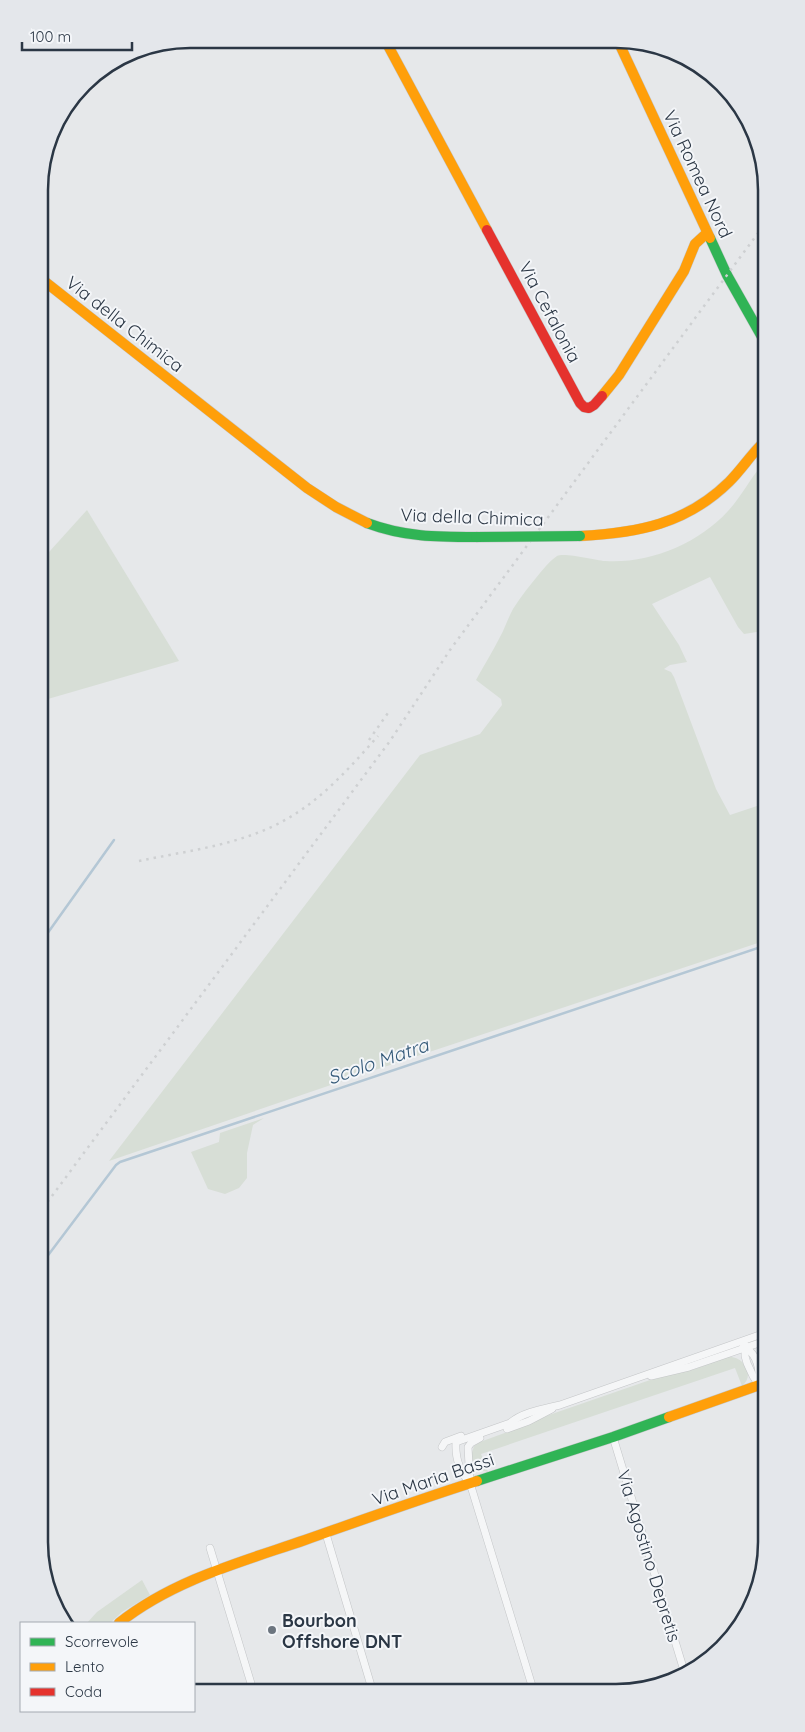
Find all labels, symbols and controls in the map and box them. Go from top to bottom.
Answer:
scale bar [22,20,132,52]
text: 100 m [30,27,71,46]
street label: Via Romea Nord [658,106,738,242]
street label: Via Cefalonia [514,258,586,366]
street label: Via della Chimica [62,271,188,377]
street label: Via della Chimica [400,503,544,531]
water label: Scolo Matra [324,1032,433,1089]
street label: Via Maria Bassi [369,1447,497,1511]
street label: Via Agostino Depretis [612,1467,686,1645]
place label: Bourbon Offshore DNT [282,1609,402,1653]
legend [20,1622,195,1712]
marker: Bourbon Offshore DNT [266,1624,278,1636]
text: Scorrevole [65,1632,139,1651]
text: Lento [65,1657,104,1676]
text: Coda [65,1682,102,1701]

